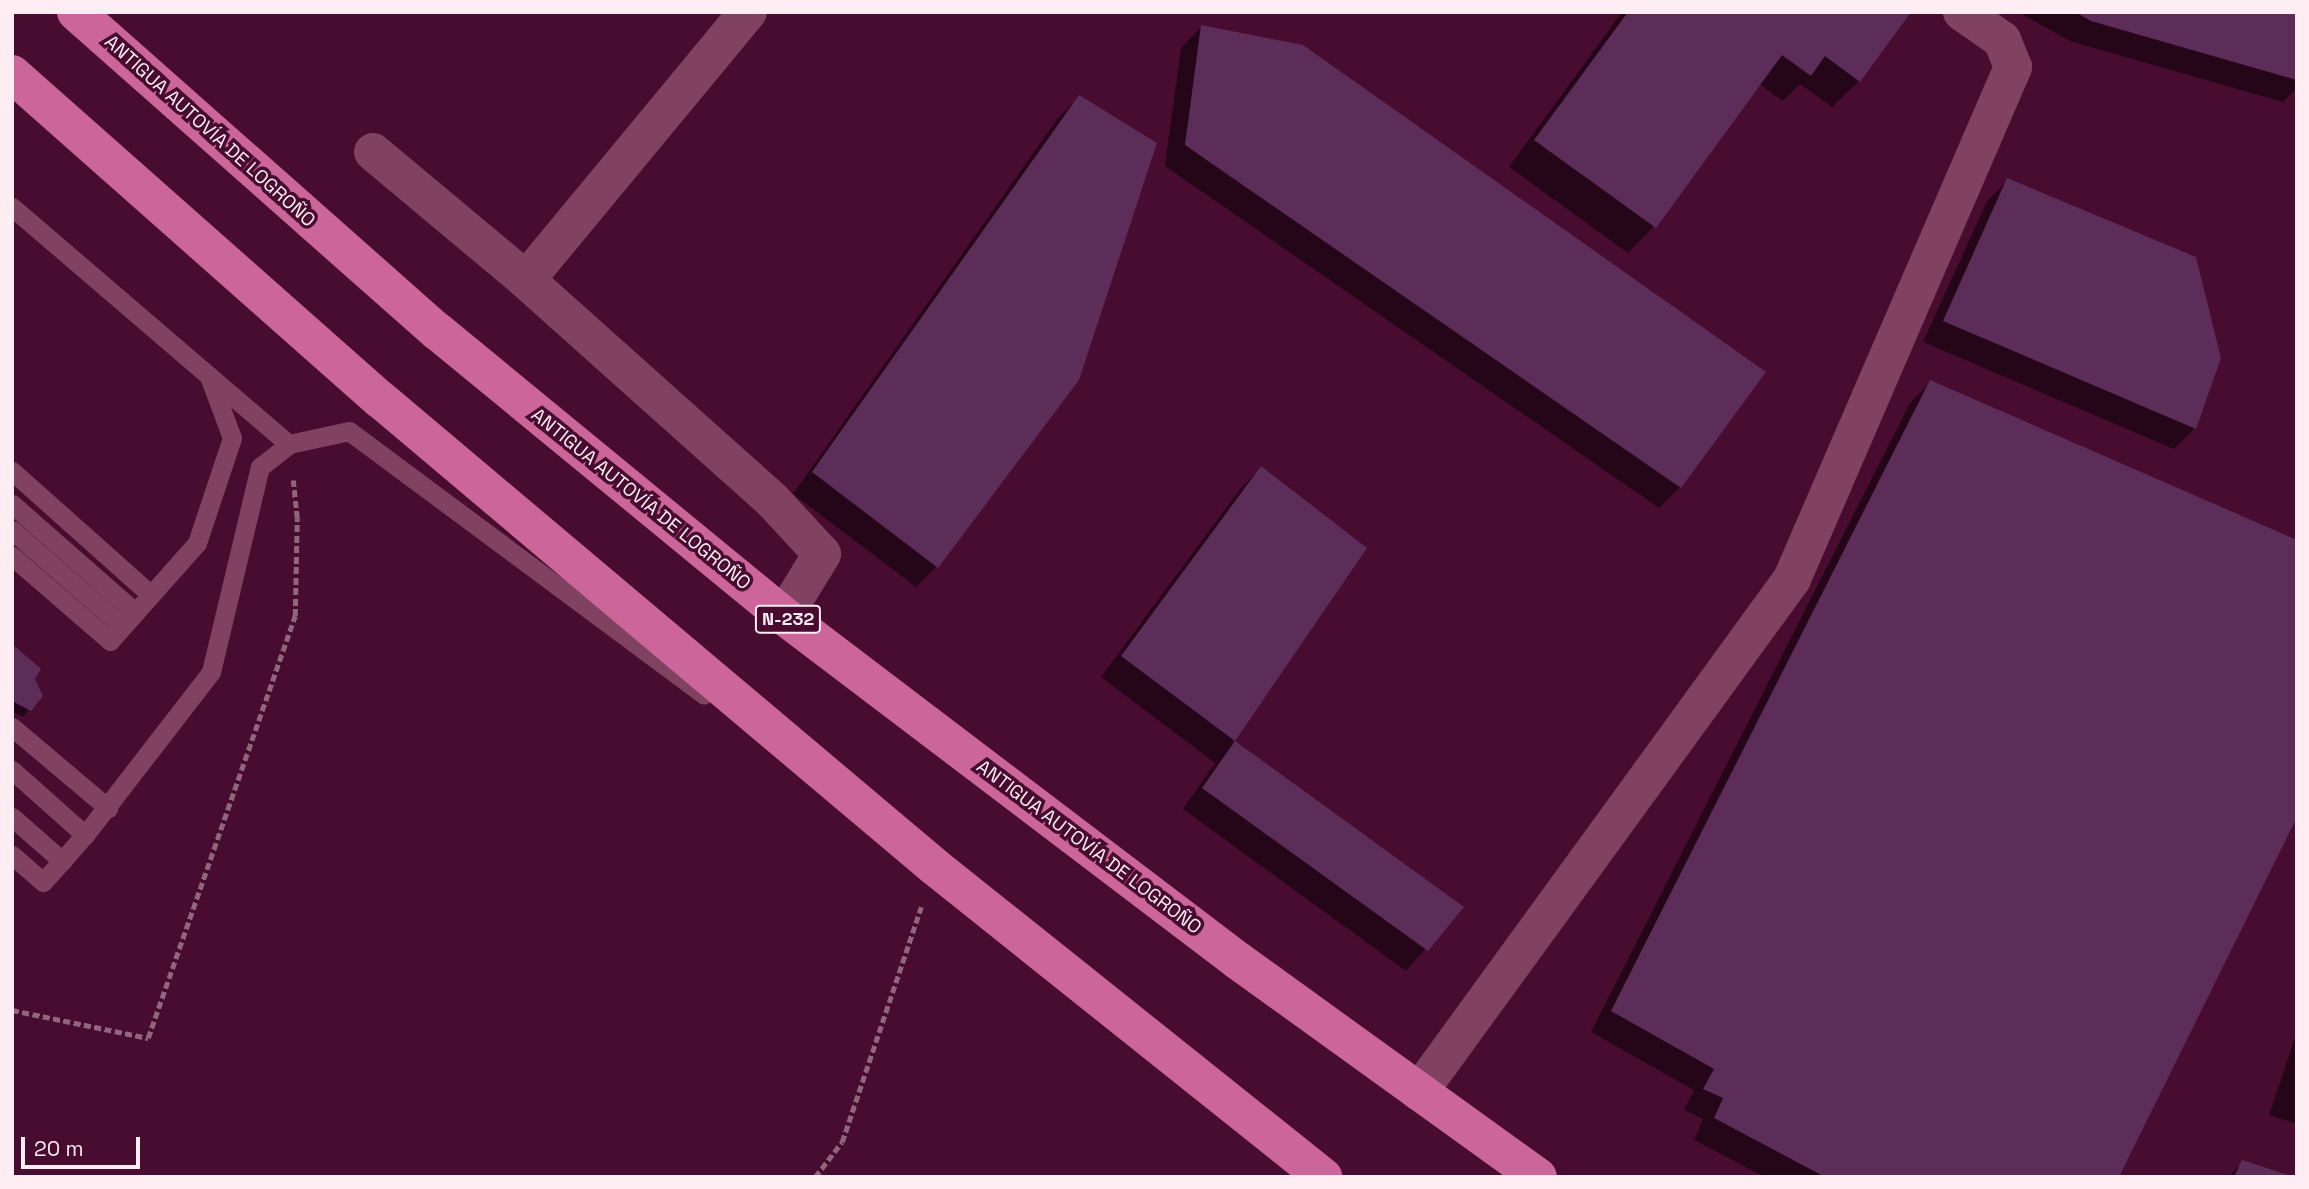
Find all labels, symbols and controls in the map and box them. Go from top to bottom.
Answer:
street label: ANTIGUA AUTOVÍA DE LOGROÑO [100,30,320,232]
street label: ANTIGUA AUTOVÍA DE LOGROÑO [526,403,756,595]
road number: N-232 [755,604,821,634]
street label: ANTIGUA AUTOVÍA DE LOGROÑO [972,755,1206,939]
scale bar [24,1122,144,1166]
text: 20 m [34,1135,84,1162]

